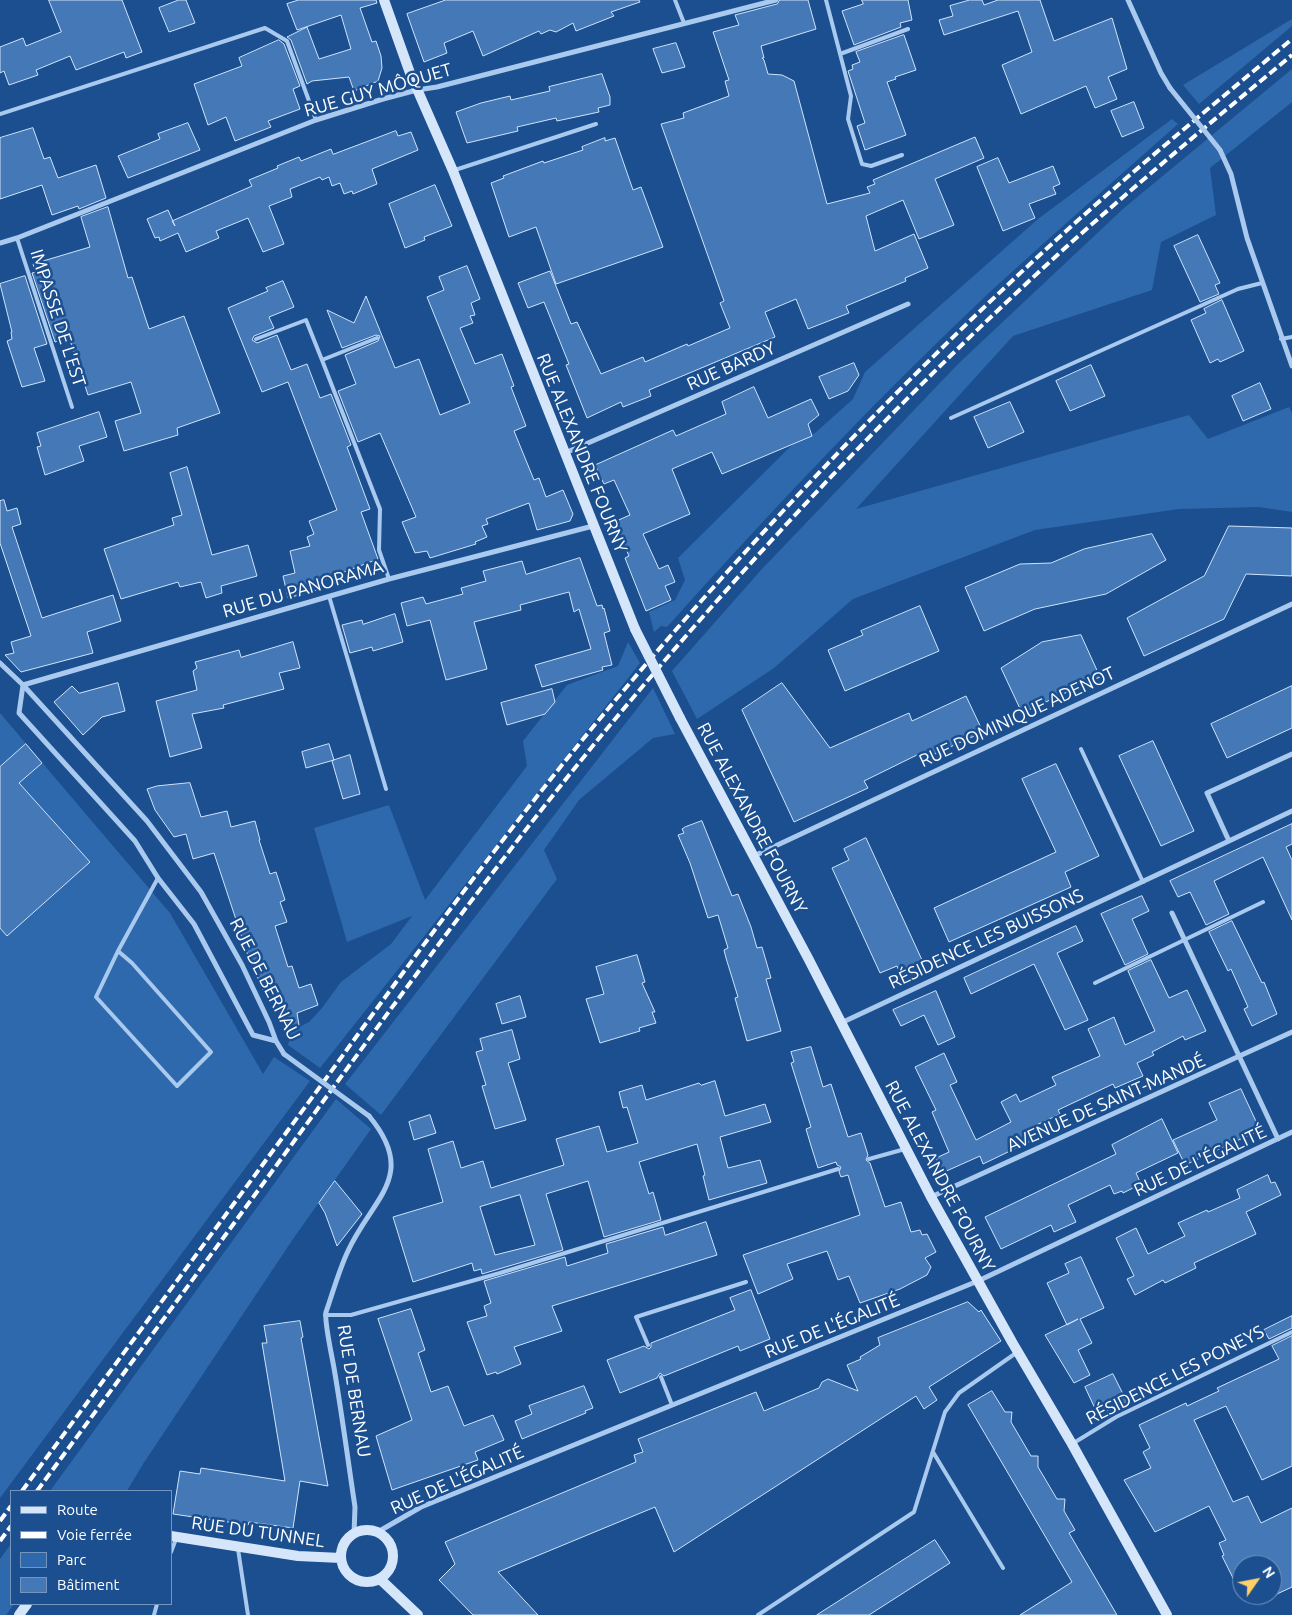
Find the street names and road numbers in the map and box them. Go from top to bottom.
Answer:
street label: RUE GUY MÔQUET [302,59,454,121]
street label: IMPASSE DE L'EST [26,247,90,389]
street label: RUE BARDY [683,337,779,395]
street label: RUE ALEXANDRE FOURNY [532,350,632,556]
street label: RUE DU PANORAMA [220,556,386,622]
street label: RUE DOMINIQUE ADENOT [916,662,1118,772]
street label: RUE ALEXANDRE FOURNY [692,719,812,917]
street label: RÉSIDENCE LES BUISSONS [885,884,1087,994]
street label: RUE DE BERNAU [225,914,305,1044]
street label: AVENUE DE SAINT-MANDÉ [1004,1049,1208,1157]
street label: RUE ALEXANDRE FOURNY [880,1077,1000,1275]
street label: RUE DE L'ÉGALITÉ [1130,1121,1270,1201]
street label: RUE DE L'ÉGALITÉ [761,1289,903,1363]
street label: RÉSIDENCE LES PONEYS [1082,1321,1268,1429]
street label: RUE DE BERNAU [333,1323,375,1459]
street label: RUE DE L'ÉGALITÉ [387,1441,527,1519]
street label: RUE DU TUNNEL [190,1512,326,1552]

